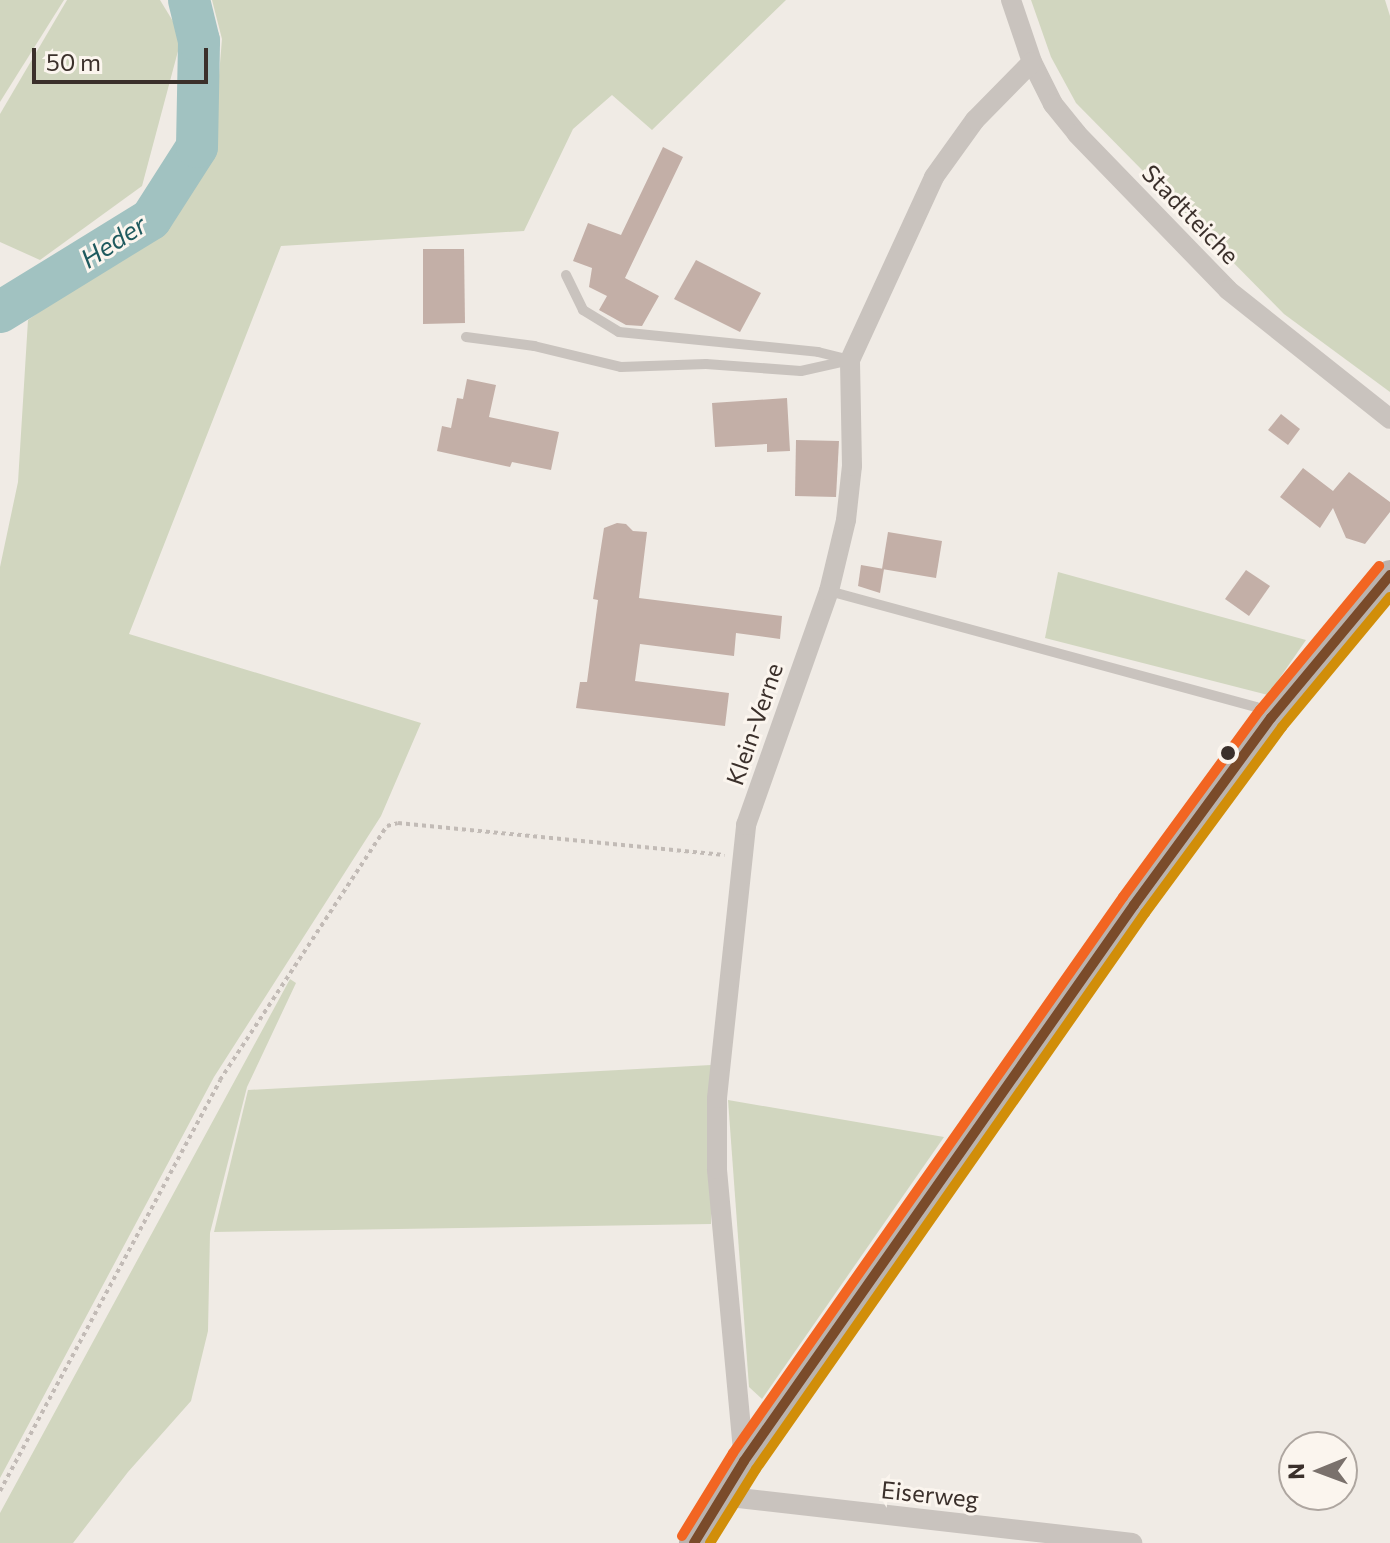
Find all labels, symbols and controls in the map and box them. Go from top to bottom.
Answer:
scale bar [36,32,212,82]
text: 50 m [46,47,101,76]
street label: Stadtteiche [1137,158,1245,270]
water label: Heder [74,208,152,274]
street label: Klein-Verne [720,659,788,789]
unlabelled marker [1220,745,1236,761]
north arrow [1278,1431,1358,1511]
text: N [1282,1463,1309,1480]
street label: Eiserweg [880,1475,980,1513]

